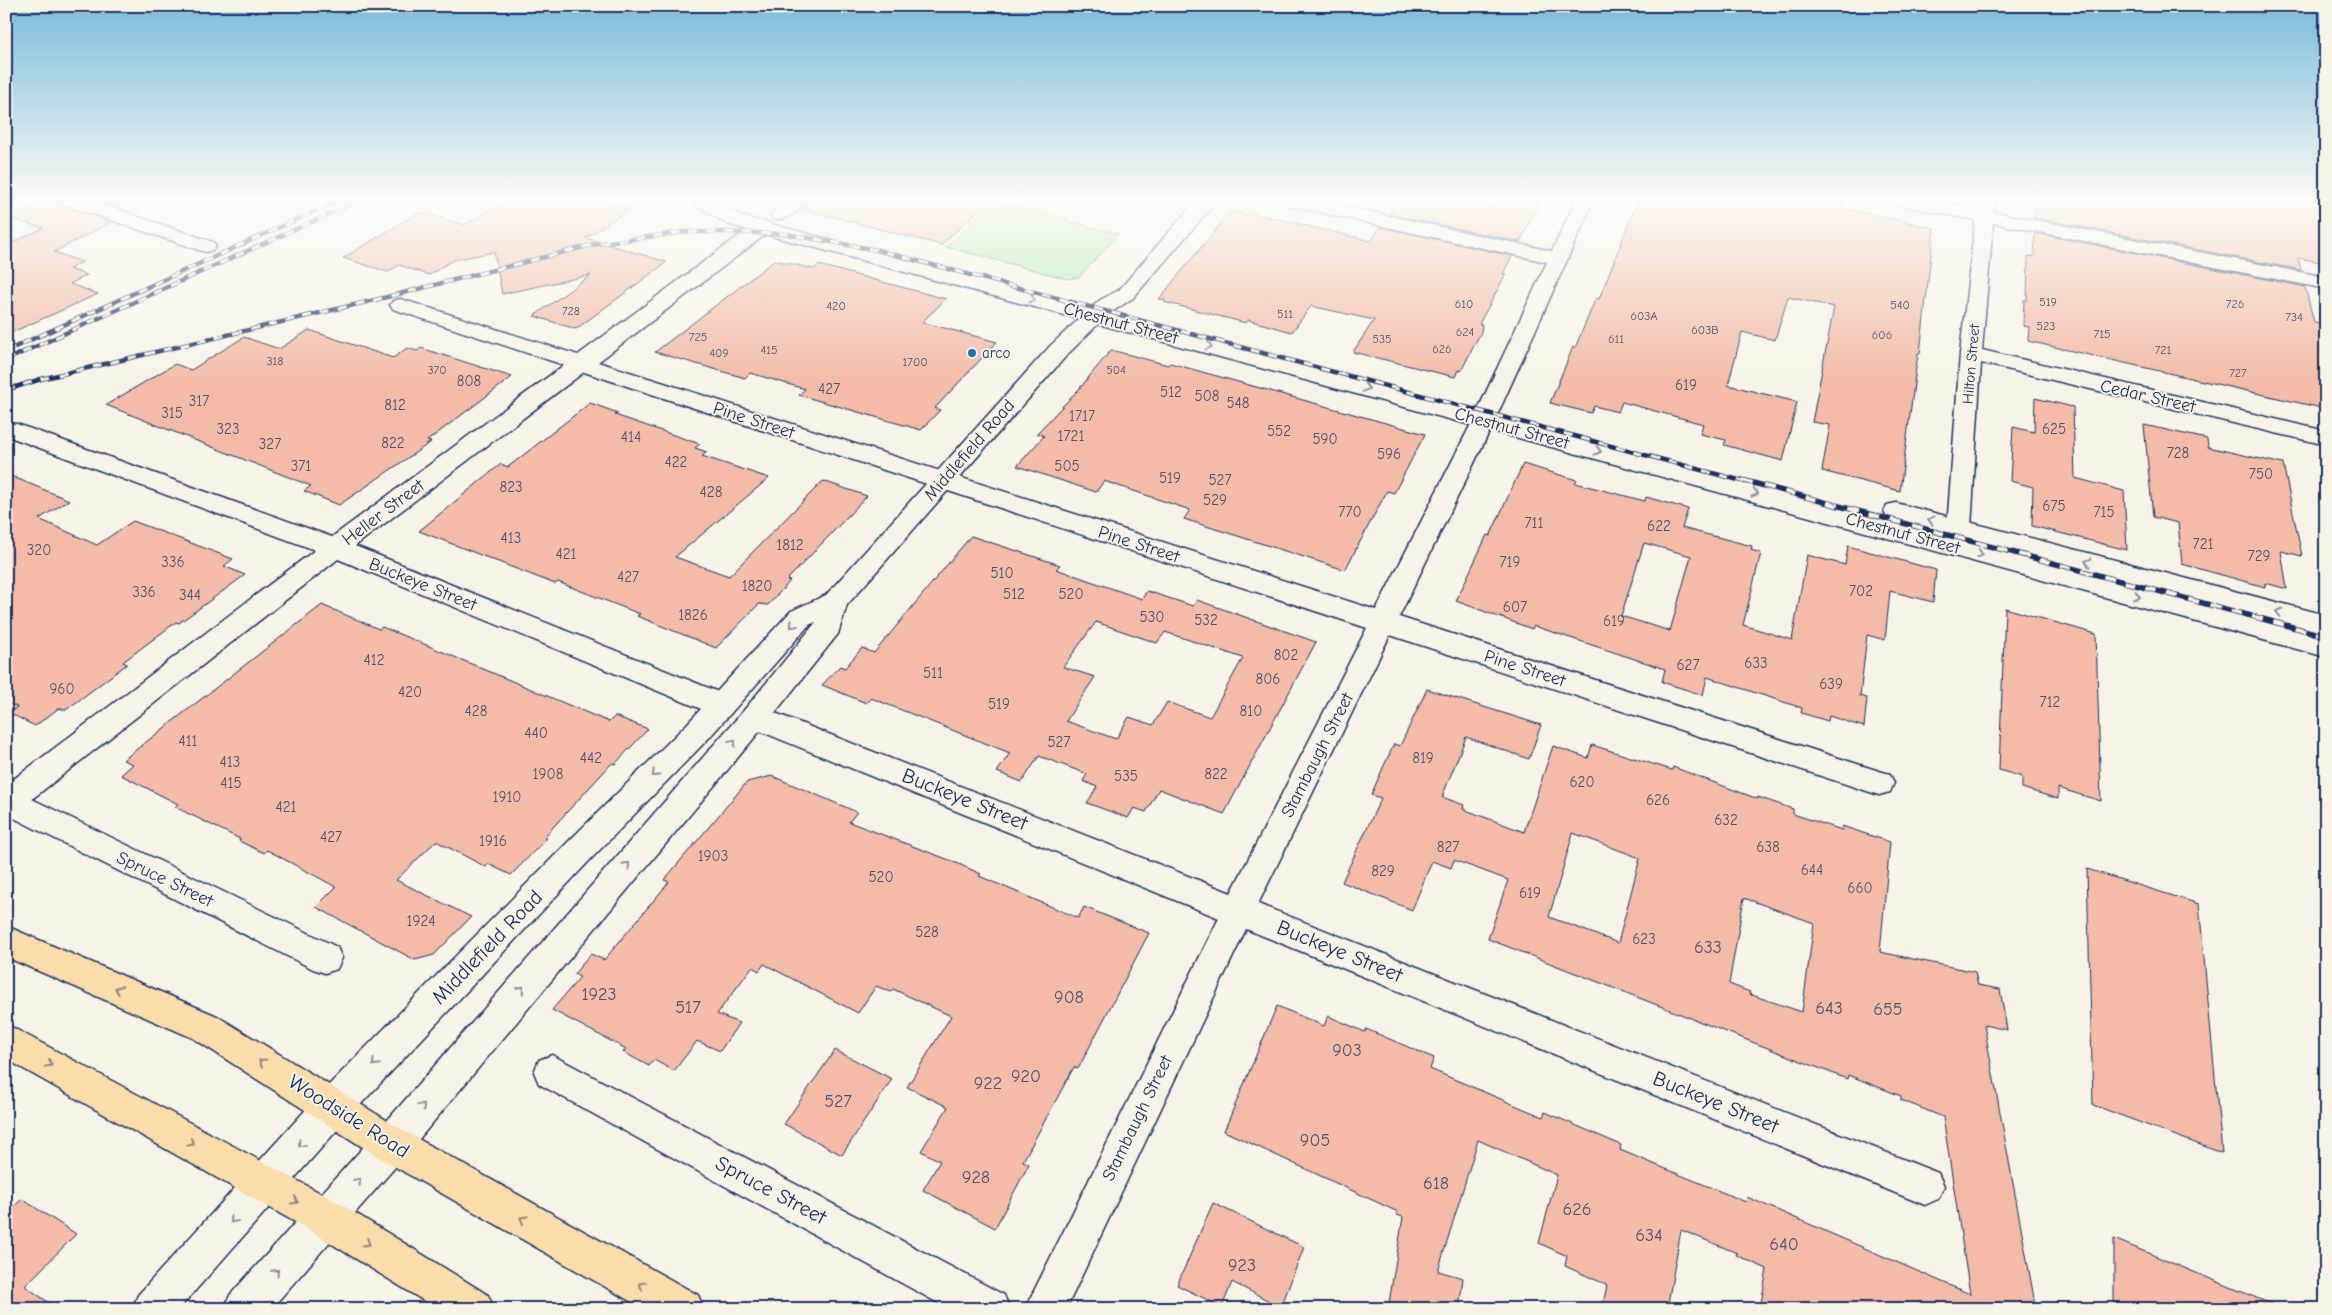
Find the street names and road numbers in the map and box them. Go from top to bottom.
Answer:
street label: Chestnut Street [1061,298,1181,349]
street label: Hilton Street [1959,323,1984,405]
street label: Cedar Street [2098,375,2198,418]
street label: Middlefield Road [920,395,1019,505]
street label: Pine Street [711,397,798,444]
street label: Chestnut Street [1452,403,1572,454]
street label: Heller Street [338,474,429,550]
street label: Chestnut Street [1843,508,1963,559]
street label: Pine Street [1096,521,1183,568]
street label: Buckeye Street [366,553,481,616]
street label: Pine Street [1482,645,1569,692]
street label: Stambaugh Street [1277,689,1358,821]
street label: Buckeye Street [899,763,1032,835]
street label: Spruce Street [113,847,217,912]
street label: Middlefield Road [427,885,547,1009]
street label: Buckeye Street [1274,915,1407,987]
street label: Stambaugh Street [1098,1051,1177,1184]
street label: Buckeye Street [1650,1066,1783,1138]
street label: Woodside Road [284,1069,414,1163]
street label: Spruce Street [711,1151,831,1230]

